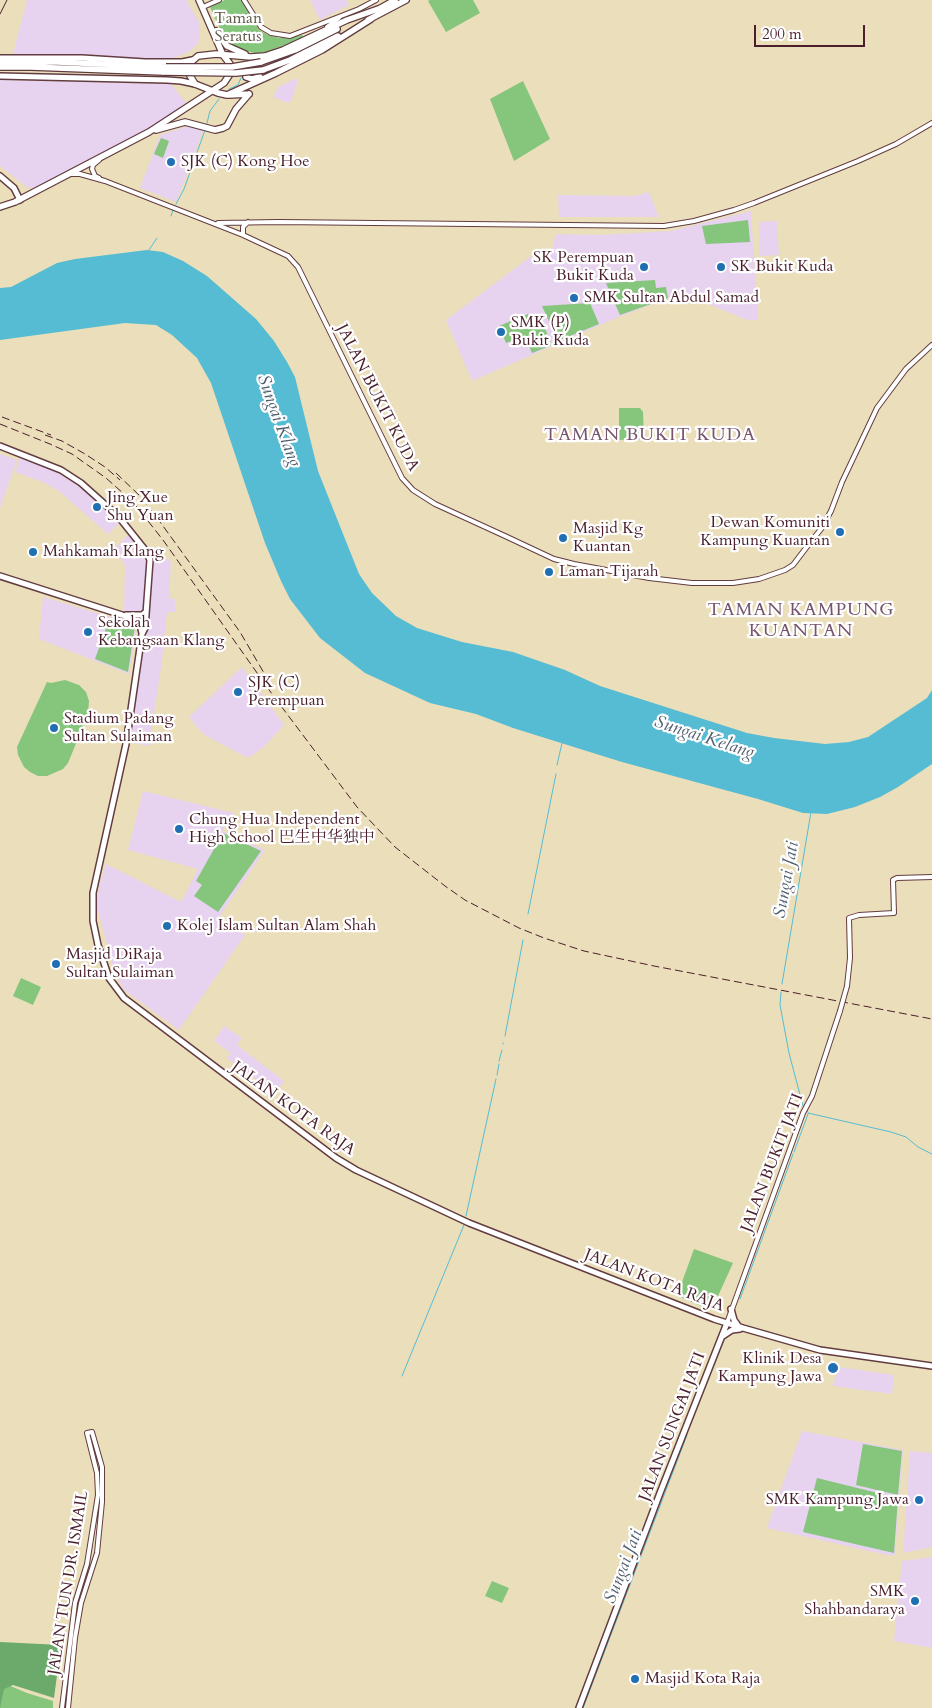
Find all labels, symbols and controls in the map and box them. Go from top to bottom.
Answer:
park label: Taman Seratus [214,9,262,47]
scale bar [757,15,868,47]
text: 200 m [762,24,802,44]
place label: SJK (C) Kong Hoe [181,152,310,172]
marker: SJK (C) Kong Hoe [165,156,177,168]
place label: SK Perempuan Bukit Kuda [533,248,634,286]
place label: SK Bukit Kuda [731,257,833,277]
marker: SK Perempuan Bukit Kuda [638,261,650,273]
marker: SK Bukit Kuda [715,261,727,273]
place label: SMK Sultan Abdul Samad [584,288,759,308]
marker: SMK Sultan Abdul Samad [568,292,580,304]
place label: SMK (P) Bukit Kuda [511,313,589,351]
street label: JALAN BUKIT KUDA [332,321,422,475]
marker: SMK (P) Bukit Kuda [495,326,507,338]
water label: Sungai Klang [251,372,305,470]
district label: TAMAN BUKIT KUDA [542,425,758,447]
place label: Jing Xue Shu Yuan [107,488,174,526]
marker: Jing Xue Shu Yuan [91,501,103,513]
place label: Dewan Komuniti Kampung Kuantan [700,513,830,551]
place label: Masjid Kg Kuantan [573,519,643,557]
marker: Dewan Komuniti Kampung Kuantan [834,526,846,538]
marker: Masjid Kg Kuantan [557,532,569,544]
place label: Mahkamah Klang [43,542,164,562]
marker: Mahkamah Klang [27,546,39,558]
place label: Laman Tijarah [559,562,659,582]
marker: Laman Tijarah [543,566,555,578]
district label: TAMAN KAMPUNG KUANTAN [706,600,896,642]
place label: Sekolah Kebangsaan Klang [98,613,224,651]
marker: Sekolah Kebangsaan Klang [82,626,94,638]
place label: SJK (C) Perempuan [248,673,325,711]
marker: SJK (C) Perempuan [232,686,244,698]
place label: Stadium Padang Sultan Sulaiman [64,709,173,747]
water label: Sungai Kelang [651,712,757,764]
marker: Stadium Padang Sultan Sulaiman [48,722,60,734]
place label: Chung Hua Independent High School 巴生中华独中 [189,810,375,848]
marker: Chung Hua Independent High School 巴生中华独中 [173,823,185,835]
water label: Sungai Jati [770,840,804,920]
place label: Kolej Islam Sultan Alam Shah [177,916,376,936]
marker: Kolej Islam Sultan Alam Shah [161,920,173,932]
place label: Masjid DiRaja Sultan Sulaiman [66,945,174,983]
marker: Masjid DiRaja Sultan Sulaiman [50,958,62,970]
street label: JALAN KOTA RAJA [227,1058,359,1160]
street label: JALAN BUKIT JATI [738,1091,808,1235]
street label: JALAN KOTA RAJA [581,1245,727,1317]
place label: Klinik Desa Kampung Jawa [718,1349,822,1387]
street label: JALAN SUNGAI JATI [636,1350,710,1504]
marker: Klinik Desa Kampung Jawa [826,1361,840,1375]
street label: JALAN TUN DR. ISMAIL [45,1490,93,1676]
place label: SMK Kampung Jawa [766,1490,909,1510]
marker: SMK Kampung Jawa [913,1494,925,1506]
water label: Sungai Jati [600,1527,648,1607]
place label: SMK Shahbandaraya [804,1582,905,1620]
marker: SMK Shahbandaraya [909,1595,921,1607]
place label: Masjid Kota Raja [645,1669,760,1689]
marker: Masjid Kota Raja [629,1673,641,1685]

